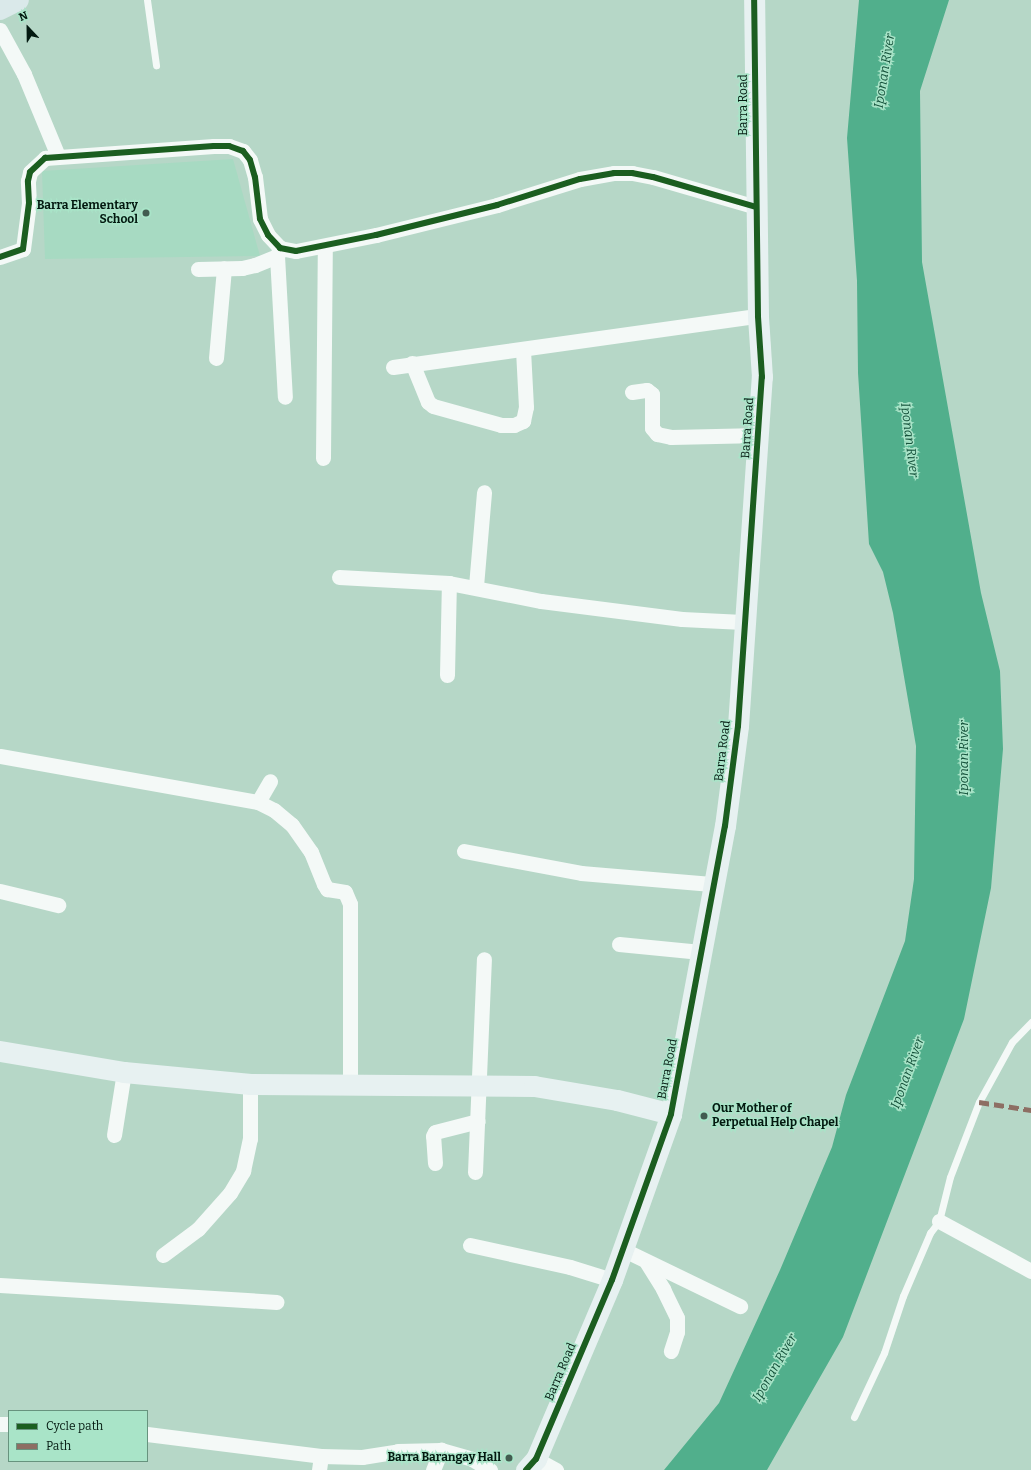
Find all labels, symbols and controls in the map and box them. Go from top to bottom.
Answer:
north arrow [8,8,48,48]
text: N [17,9,30,24]
water label: Iponan River [871,33,899,109]
street label: Barra Road [737,74,751,136]
place label: Barra Elementary School [37,199,138,227]
marker: Barra Elementary School [141,208,151,218]
street label: Barra Road [739,397,757,459]
water label: Iponan River [897,402,921,478]
street label: Barra Road [712,720,734,782]
water label: Iponan River [956,720,972,796]
water label: Iponan River [888,1035,928,1111]
street label: Barra Road [655,1038,681,1100]
place label: Our Mother of Perpetual Help Chapel [712,1102,839,1130]
marker: Our Mother of Perpetual Help Chapel [699,1111,709,1121]
water label: Iponan River [749,1332,801,1404]
street label: Barra Road [542,1341,580,1403]
legend [8,1410,148,1462]
text: Cycle path [46,1419,103,1433]
text: Path [46,1439,71,1453]
place label: Barra Barangay Hall [387,1451,501,1465]
marker: Barra Barangay Hall [504,1453,514,1463]

